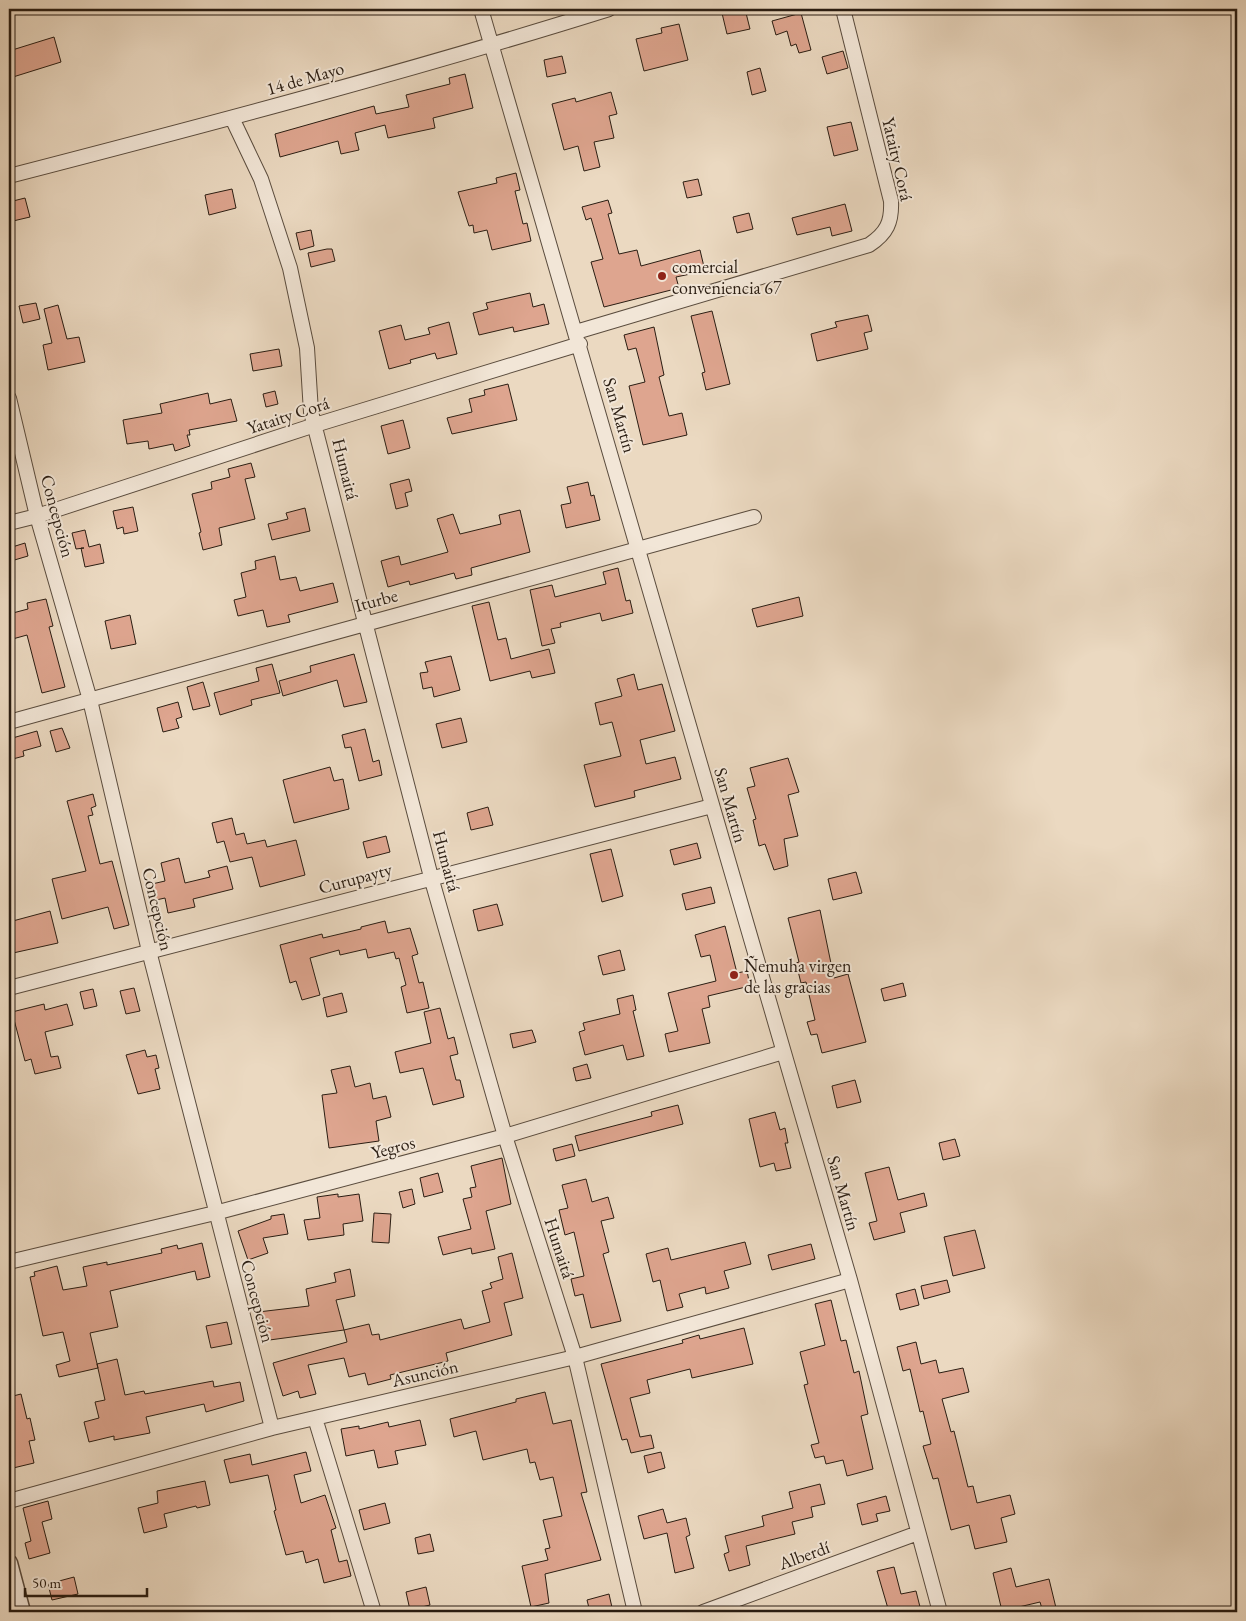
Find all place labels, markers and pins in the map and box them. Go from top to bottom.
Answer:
place label: comercial conveniencia 67 [672,255,782,299]
marker: comercial conveniencia 67 [656,270,668,282]
place label: Ñemuha virgen de las gracias [744,954,852,998]
marker: Ñemuha virgen de las gracias [728,969,740,981]

